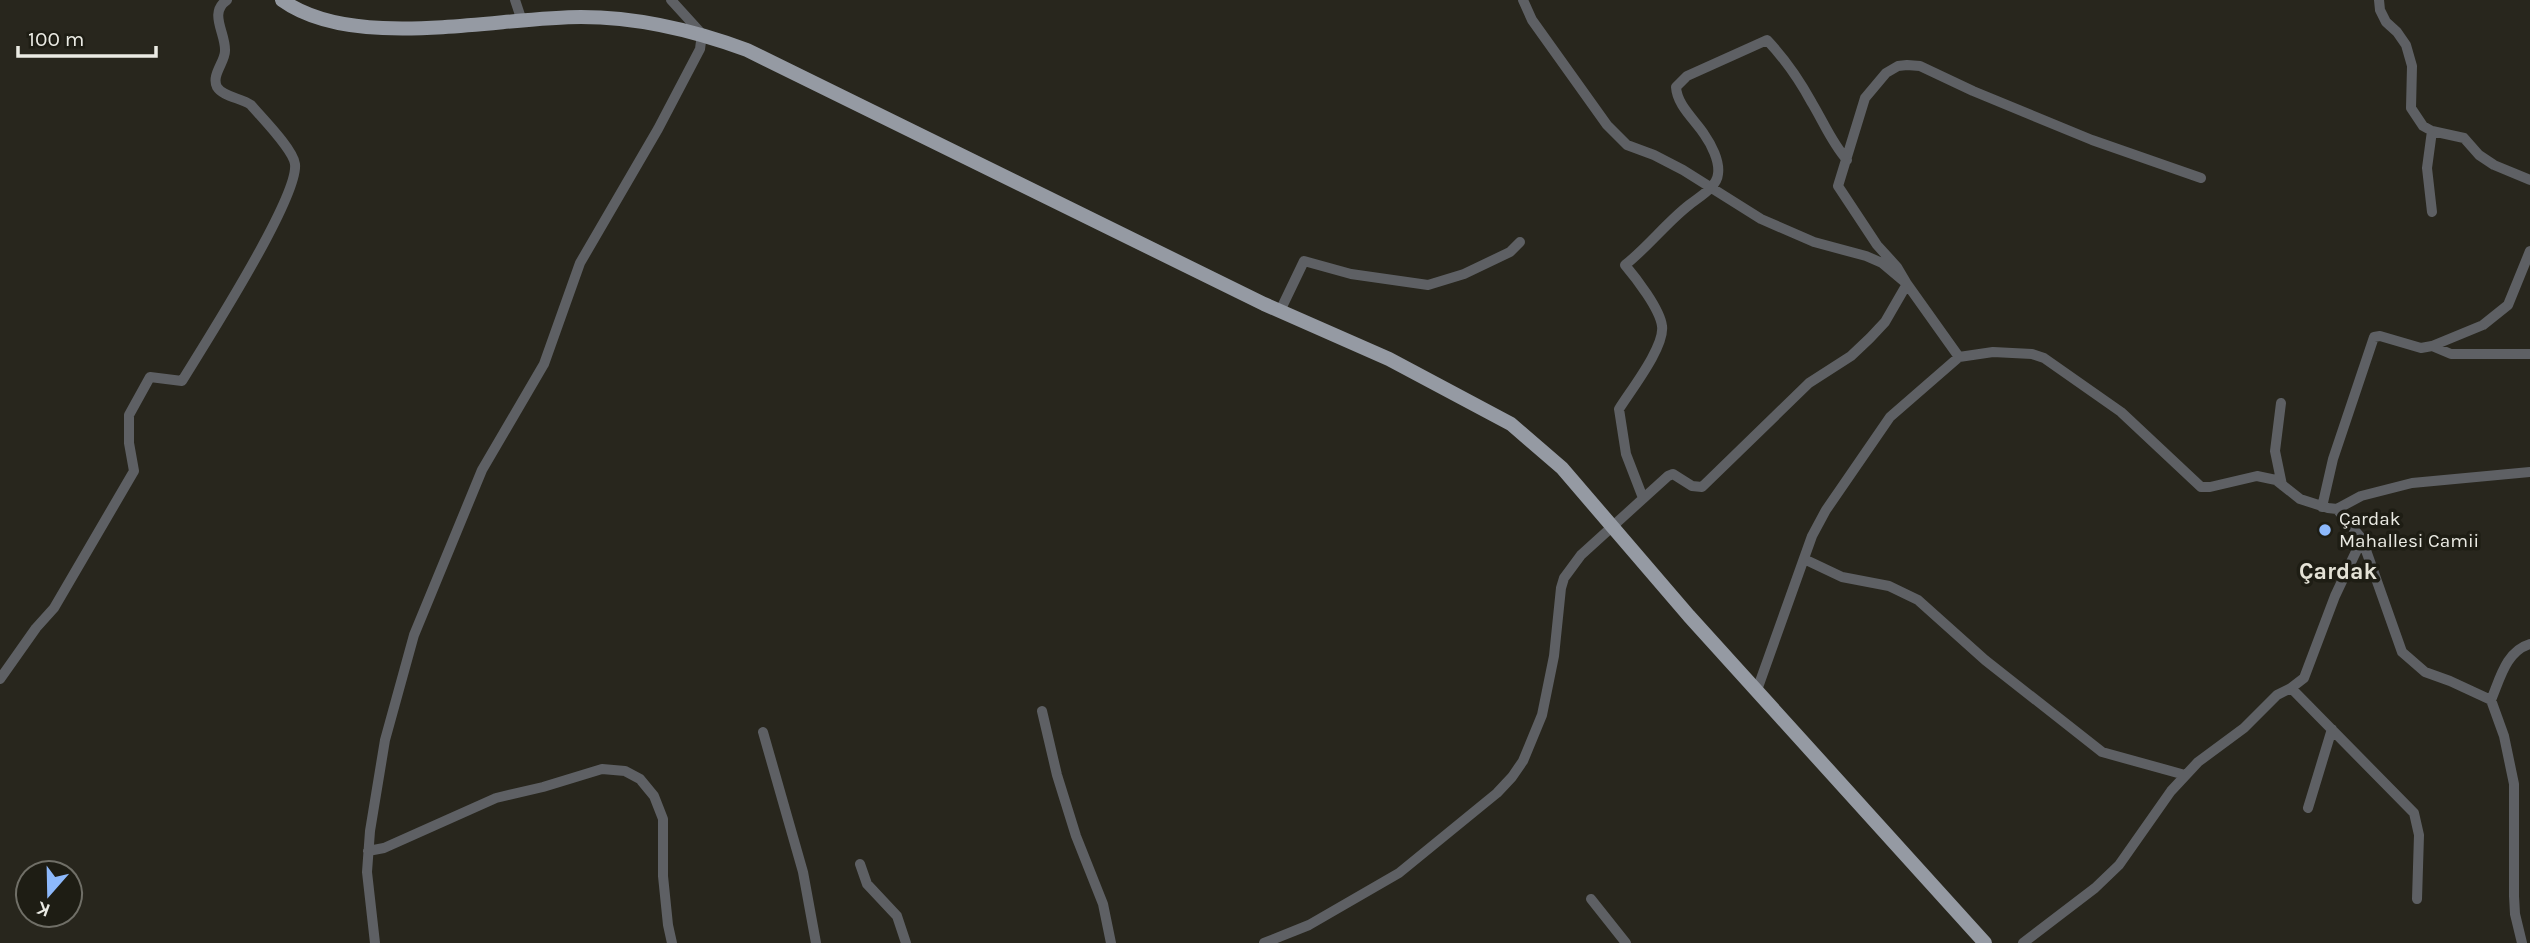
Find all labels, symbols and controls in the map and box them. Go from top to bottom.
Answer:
scale bar [18,14,156,58]
text: 100 m [28,27,85,51]
place label: Çardak Mahallesi Camii [2339,508,2479,552]
marker: Çardak Mahallesi Camii [2317,522,2333,538]
district label: Çardak [2299,558,2378,585]
north arrow [14,859,84,929]
text: K [33,896,53,921]

